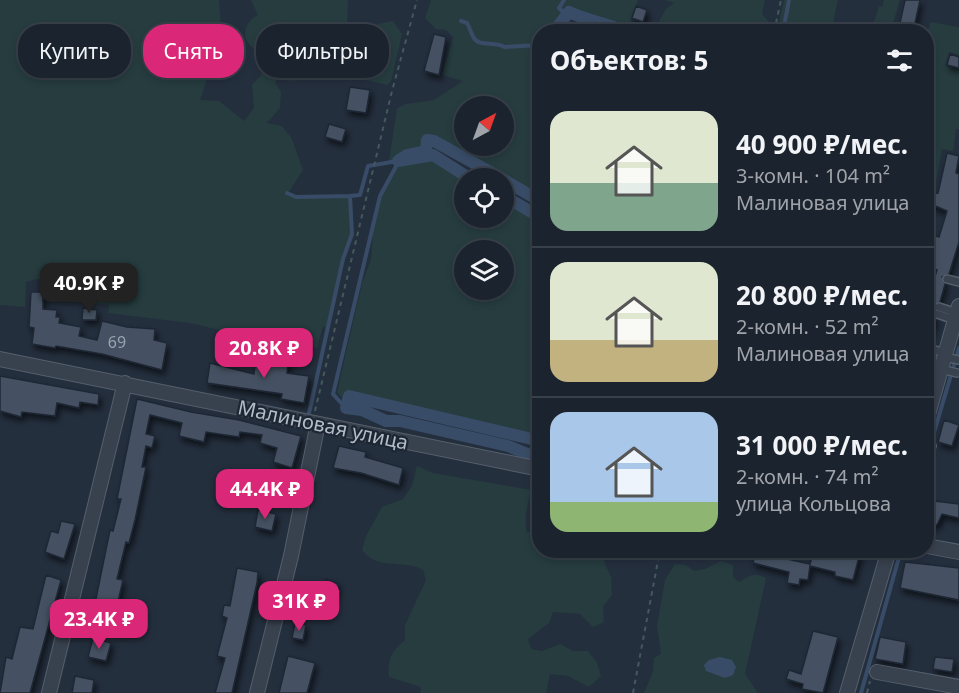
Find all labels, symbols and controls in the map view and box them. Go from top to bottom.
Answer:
chip: Купить [18,24,131,78]
chip: Снять [143,24,244,78]
chip: Фильтры [256,24,389,78]
text: Объектов: 5 [550,42,708,78]
icon: filters [883,44,916,77]
north arrow [454,96,514,156]
map controls [454,96,514,300]
text: 40 900 ₽/мес. [736,126,908,162]
icon: home [598,135,670,207]
text: 3-комн. · 104 m² [736,162,890,189]
button: locate [454,168,514,228]
text: Малиновая улица [736,189,909,216]
button: layers [454,240,514,300]
pin: 40.9K ₽ [34,263,144,314]
text: 40.9K ₽ [54,269,124,296]
text: 20 800 ₽/мес. [736,277,908,313]
icon: home [598,286,670,358]
text: 2-комн. · 52 m² [736,313,879,340]
pin: 20.8K ₽ [209,328,319,379]
house number: 69 [108,331,126,353]
text: 20.8K ₽ [229,334,299,361]
text: Малиновая улица [736,340,909,367]
street label: Малиновая улица [235,393,411,456]
text: 31 000 ₽/мес. [736,427,908,463]
icon: home [598,436,670,508]
text: 2-комн. · 74 m² [736,463,879,490]
pin: 44.4K ₽ [210,469,320,520]
text: 44.4K ₽ [230,475,300,502]
text: улица Кольцова [736,490,891,517]
pin: 31K ₽ [257,581,341,632]
text: 31K ₽ [272,587,326,614]
pin: 23.4K ₽ [44,599,154,650]
text: 23.4K ₽ [64,605,134,632]

